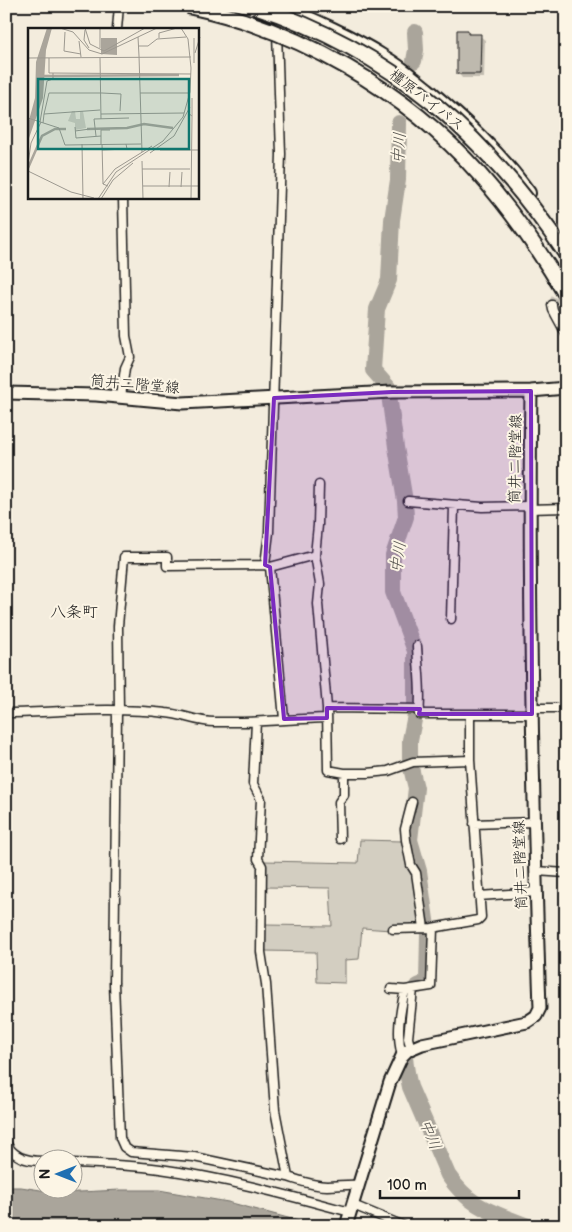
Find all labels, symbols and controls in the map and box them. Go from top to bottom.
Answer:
inset map [28,28,199,199]
street label: 橿原バイパス [385,65,468,135]
water label: 中川 [389,131,410,165]
street label: 筒井二階堂線 [89,371,181,398]
street label: 筒井二階堂線 [505,414,526,504]
water label: 中川 [387,540,410,575]
district label: 八条町 [50,603,98,622]
street label: 筒井二階堂線 [509,820,532,910]
water label: 中川 [415,1116,444,1153]
north arrow [32,1150,82,1200]
scale bar [380,1167,518,1199]
text: N [37,1169,54,1179]
text: 100 m [387,1176,427,1195]

